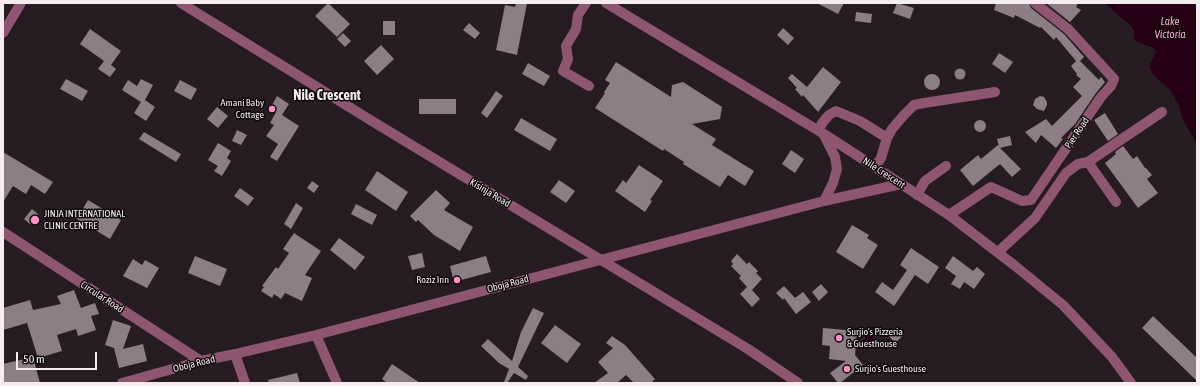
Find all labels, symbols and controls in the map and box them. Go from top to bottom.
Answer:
water label: Lake Victoria [1154,15,1186,41]
district label: Nile Crescent [293,88,361,104]
place label: Amani Baby Cottage [221,97,264,120]
marker: Amani Baby Cottage [267,104,277,114]
street label: Pier Road [1062,115,1092,151]
street label: Nile Crescent [861,155,907,191]
street label: Kisinja Road [467,176,513,210]
place label: JINJA INTERNATIONAL CLINIC CENTRE [44,208,125,232]
marker: JINJA INTERNATIONAL CLINIC CENTRE [29,214,41,226]
street label: Oboja Road [486,273,530,295]
place label: Roziz Inn [416,274,449,286]
marker: Roziz Inn [452,275,462,285]
street label: Circular Road [78,279,126,315]
place label: Surjio's Pizzeria & Guesthouse [847,326,903,350]
marker: Surjio's Pizzeria & Guesthouse [834,333,844,343]
scale bar [18,344,99,370]
text: 50 m [23,352,45,366]
street label: Oboja Road [172,353,216,375]
place label: Surjio's Guesthouse [855,363,926,375]
marker: Surjio's Guesthouse [842,364,852,374]

